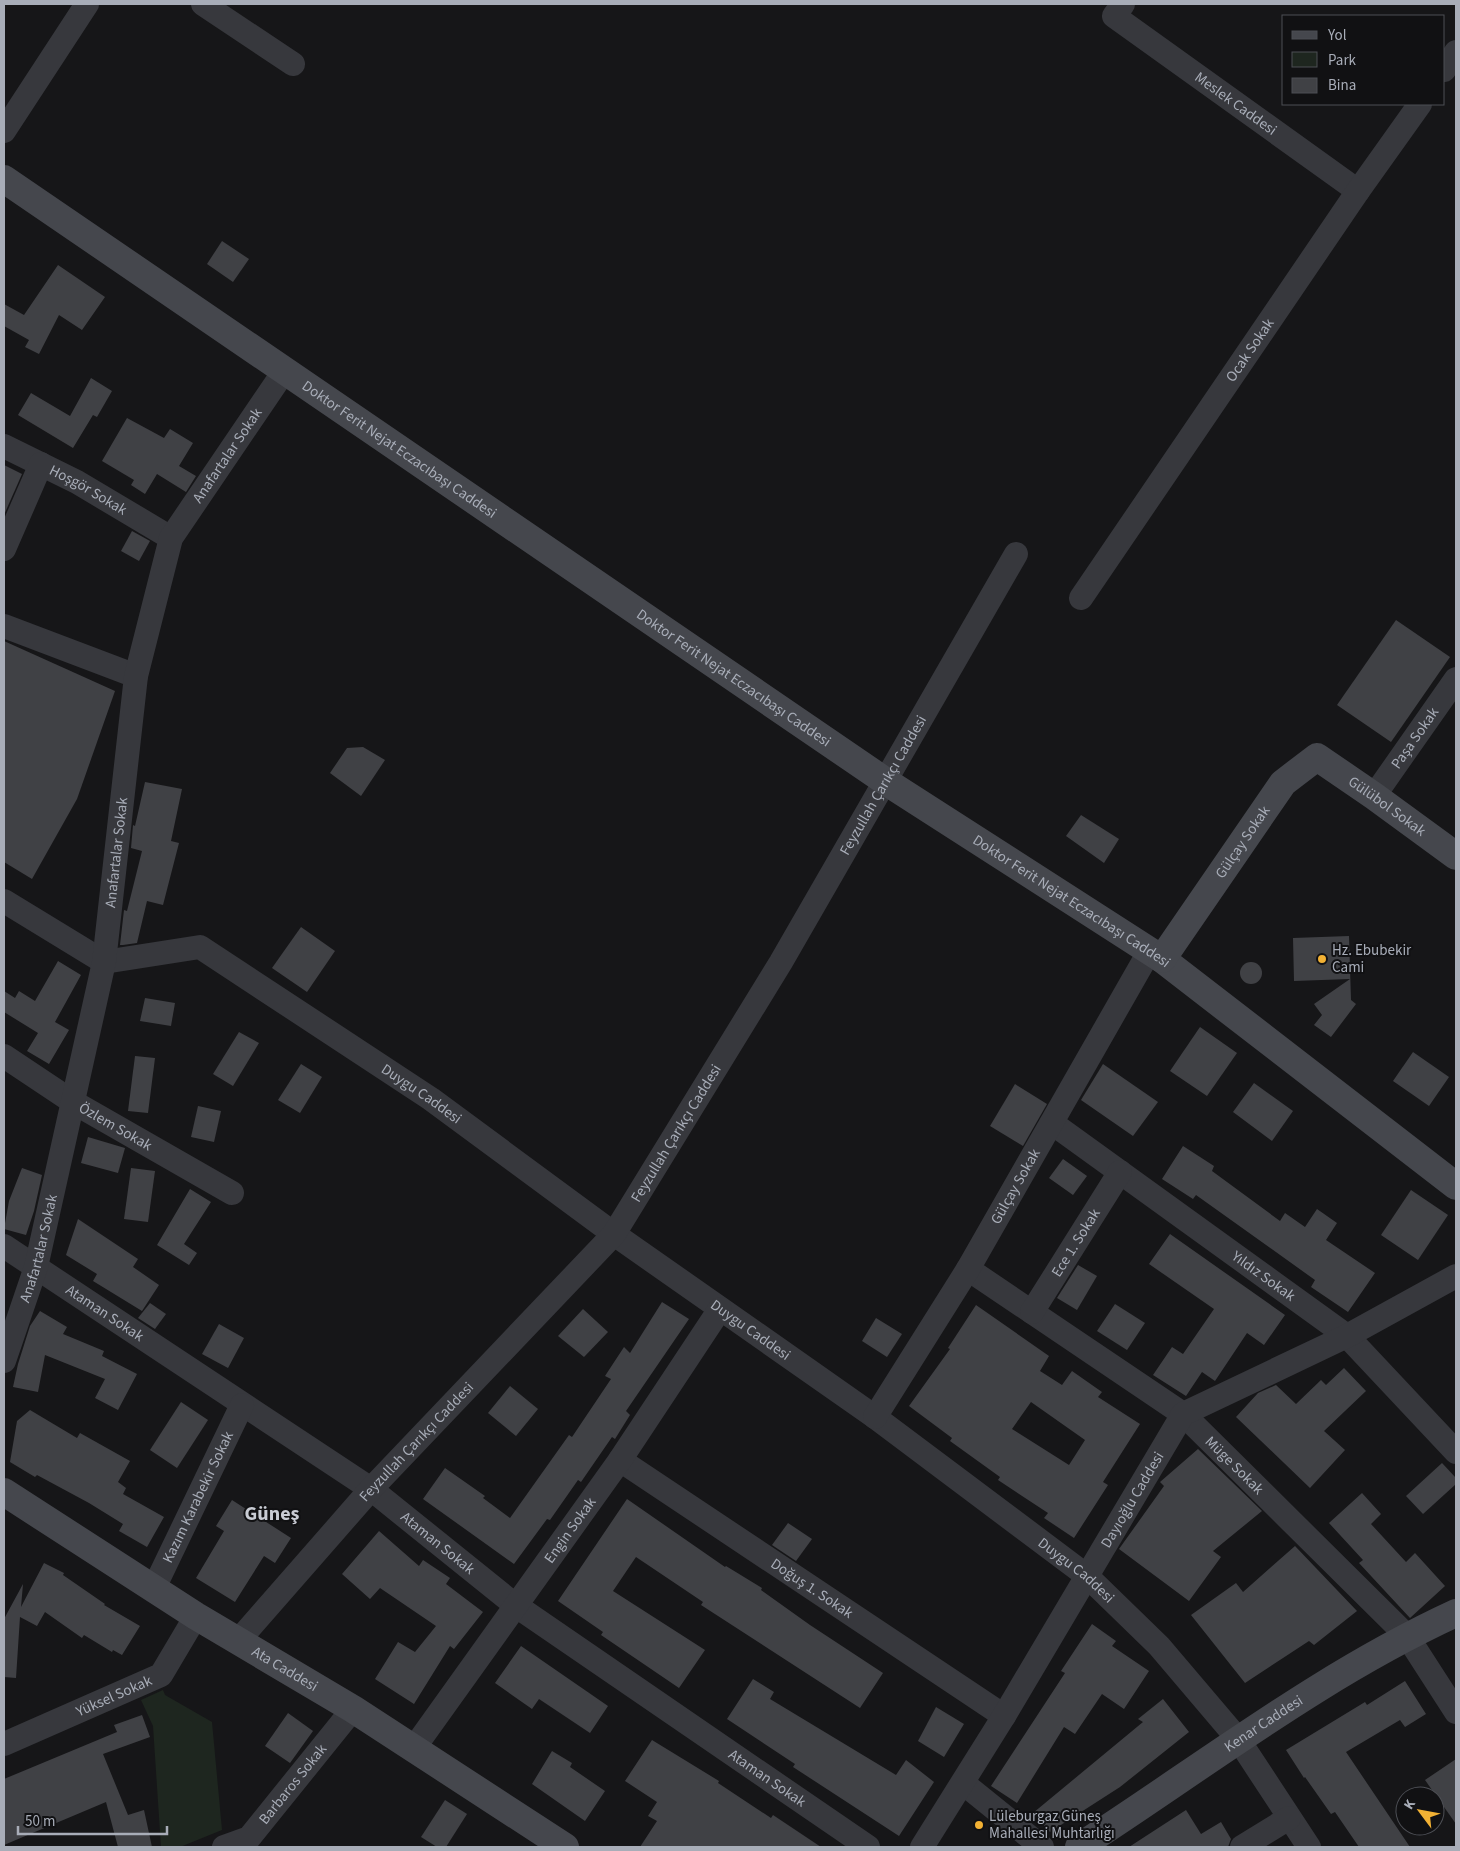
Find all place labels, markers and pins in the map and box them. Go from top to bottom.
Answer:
place label: Hz. Ebubekir Cami [1332,940,1412,978]
marker: Hz. Ebubekir Cami [1316,953,1328,965]
place label: Lüleburgaz Güneş Mahallesi Muhtarlığı [989,1806,1115,1844]
marker: Lüleburgaz Güneş Mahallesi Muhtarlığı [973,1819,985,1831]

